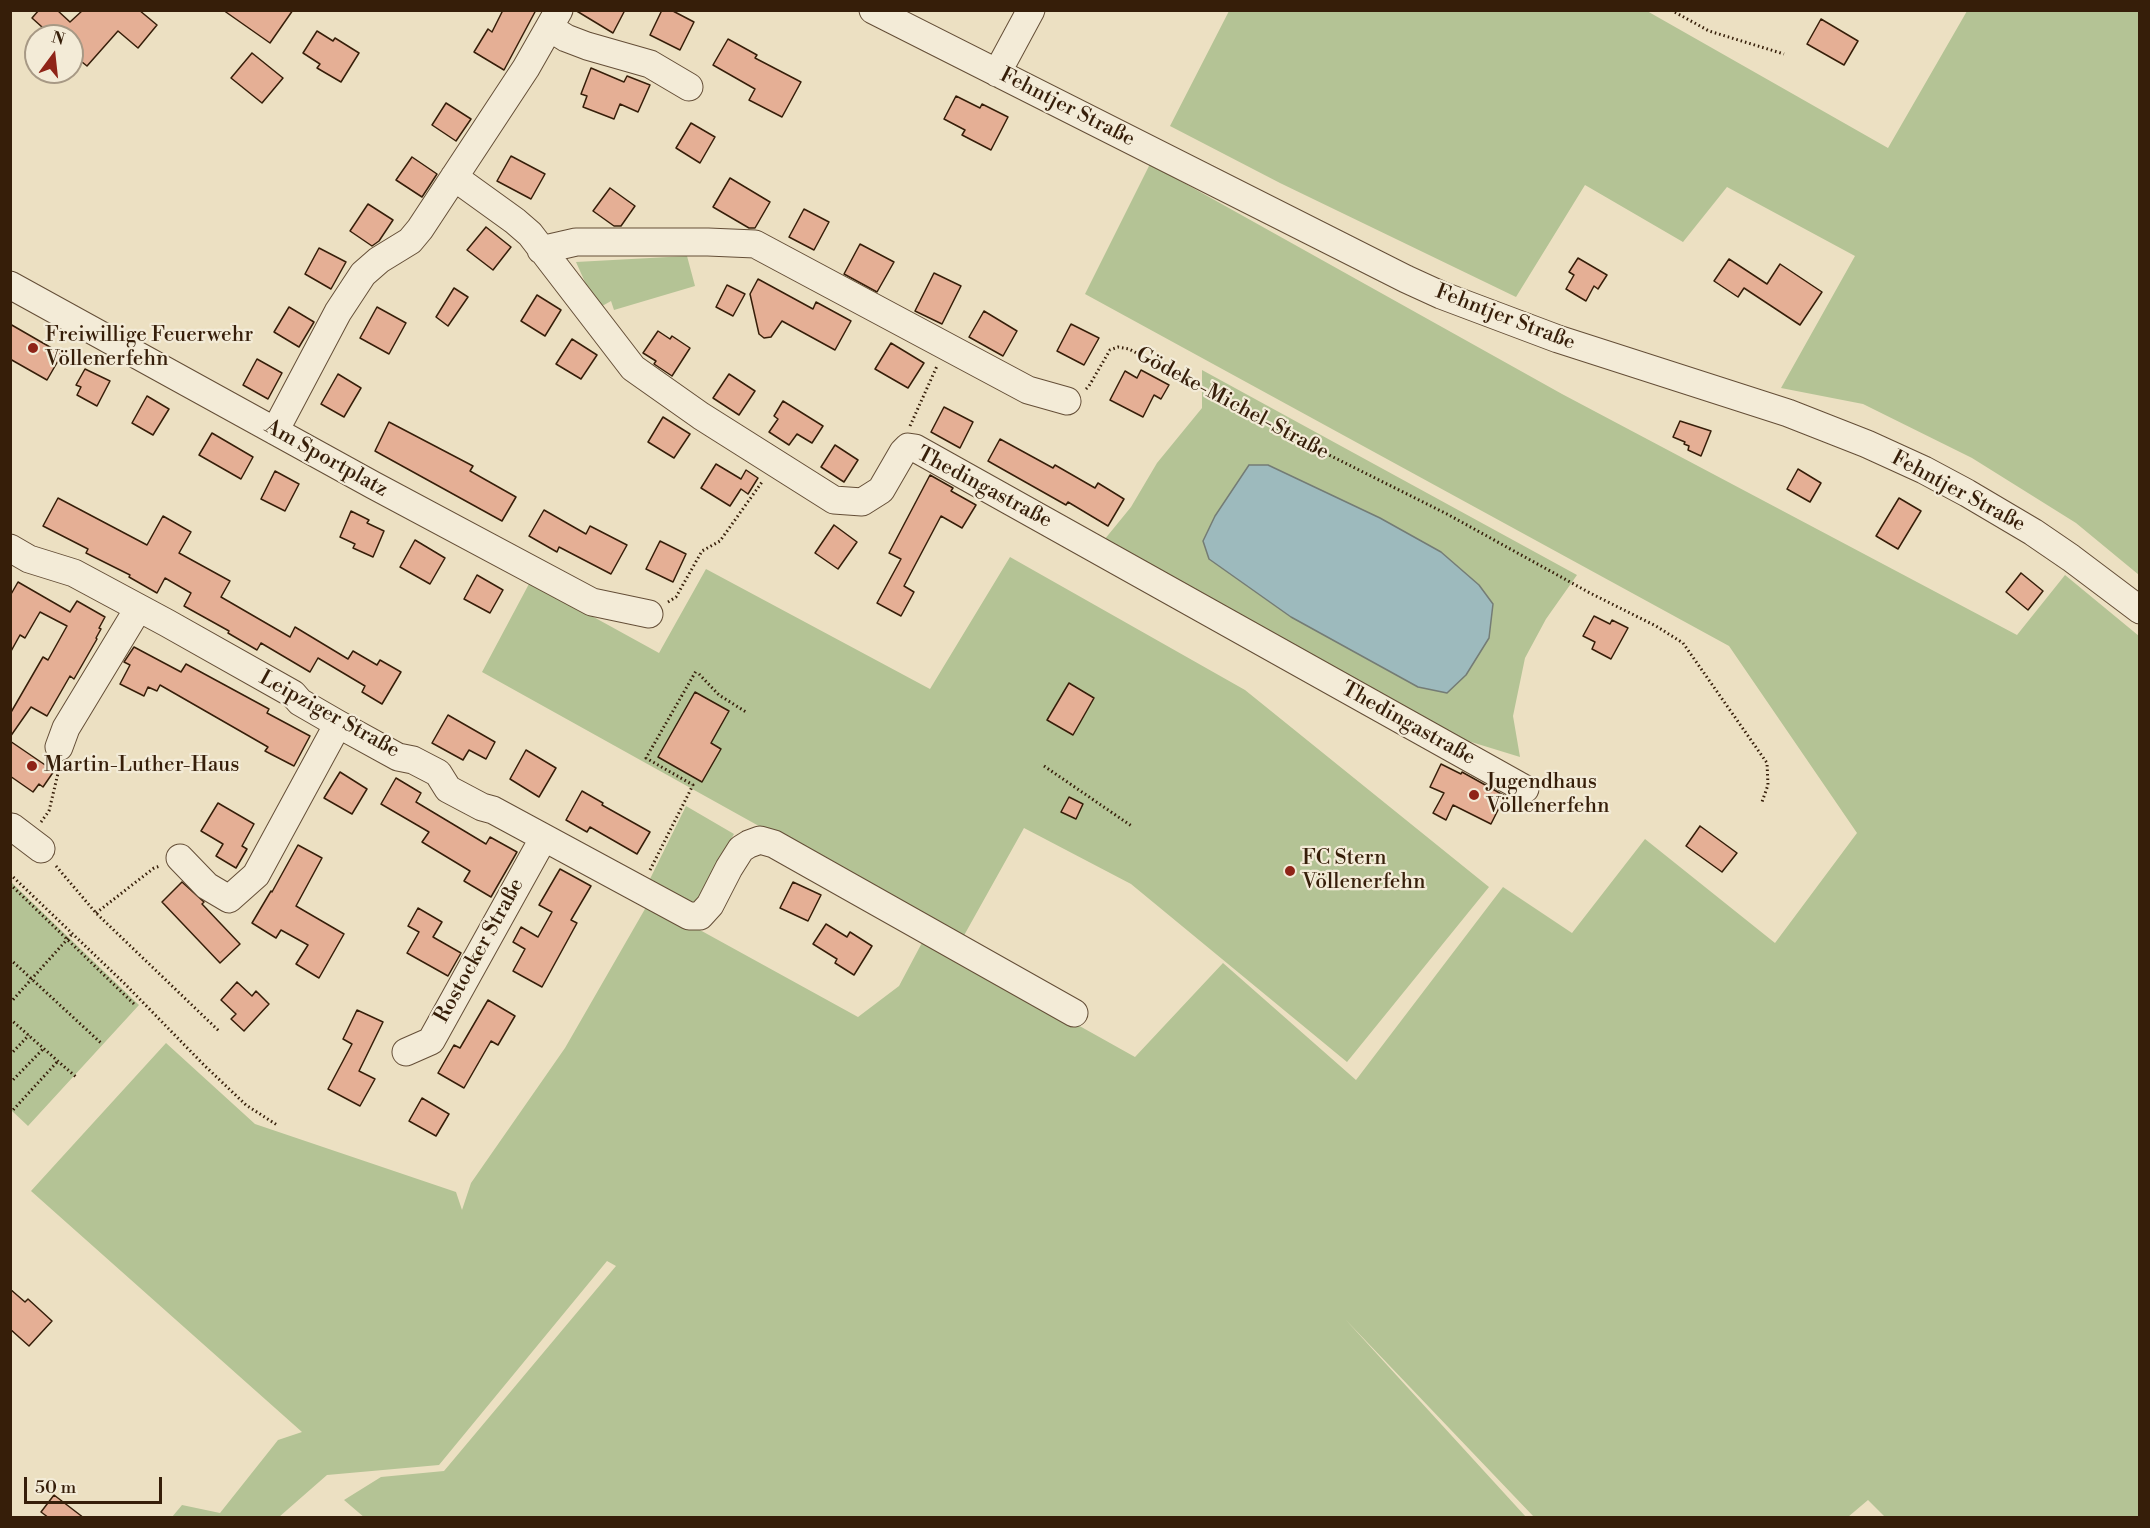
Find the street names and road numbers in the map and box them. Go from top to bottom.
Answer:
street label: Fehntjer Straße [995,63,1139,153]
street label: Fehntjer Straße [1431,280,1579,356]
street label: Gödeke-Michel-Straße [1131,342,1333,466]
street label: Am Sportplatz [260,415,392,503]
street label: Thedingastraße [912,442,1056,534]
street label: Fehntjer Straße [1887,446,2029,538]
street label: Leipziger Straße [254,666,404,764]
street label: Thedingastraße [1337,677,1479,771]
street label: Rostocker Straße [430,874,530,1028]

